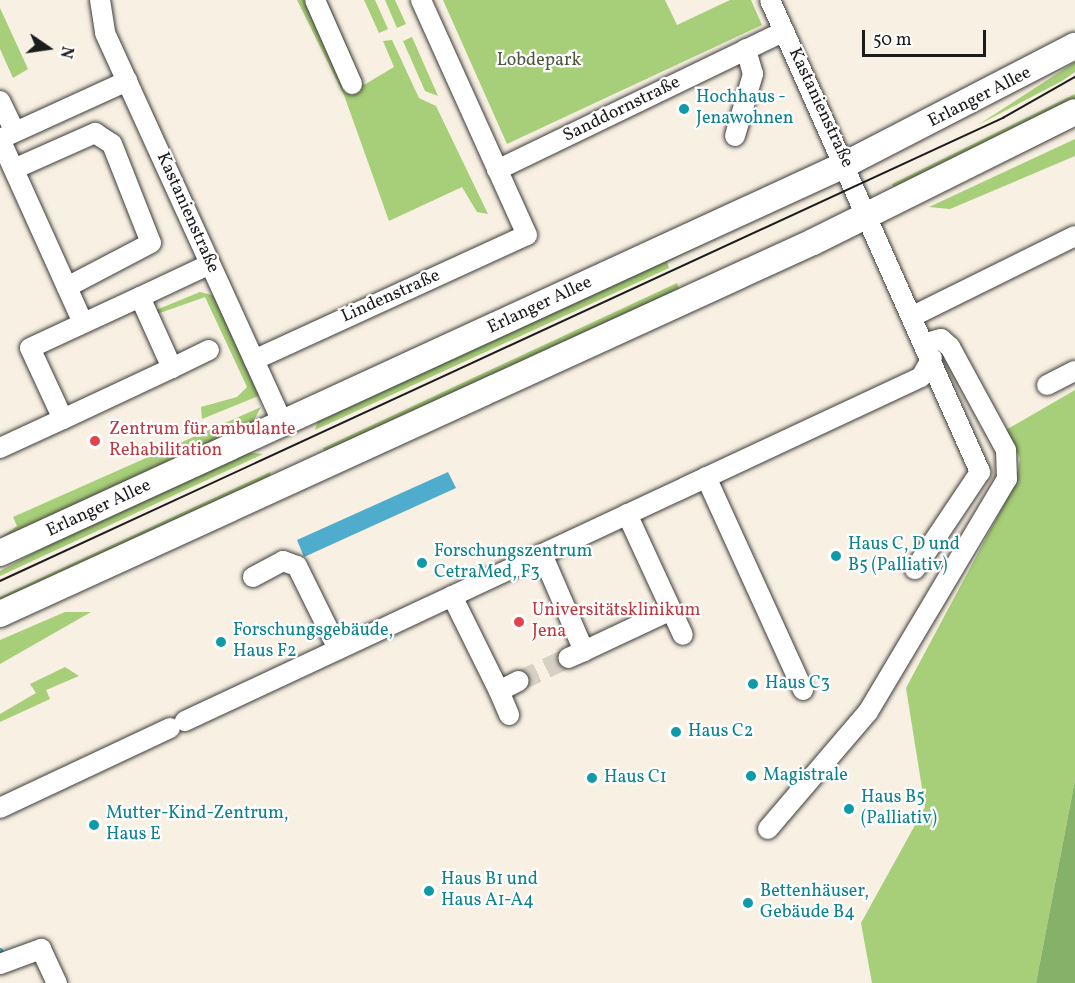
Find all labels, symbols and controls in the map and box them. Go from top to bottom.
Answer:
north arrow [18,18,78,78]
scale bar [865,18,990,56]
text: 50 m [873,28,912,53]
text: N [54,44,78,60]
street label: Kastanienstraße [783,45,857,171]
park label: Lobdepark [497,50,581,72]
street label: Erlanger Allee [925,63,1035,133]
street label: Sanddornstraße [560,72,684,148]
place label: Hochhaus - Jenawohnen [696,88,794,130]
marker: Hochhaus - Jenawohnen [677,102,691,116]
street label: Kastanienstraße [151,149,223,277]
street label: Lindenstraße [338,266,444,328]
street label: Erlanger Allee [484,272,596,340]
place label: Zentrum für ambulante Rehabilitation [109,420,296,462]
marker: Zentrum für ambulante Rehabilitation [86,432,104,450]
street label: Erlanger Allee [43,475,155,543]
place label: Haus C, D und B5 (Palliativ) [848,535,960,578]
place label: Forschungszentrum CetraMed, F3 [434,542,592,584]
marker: Haus C, D und B5 (Palliativ) [829,549,843,563]
marker: Forschungszentrum CetraMed, F3 [415,556,429,570]
place label: Universitätsklinikum Jena [532,601,701,644]
marker: Universitätsklinikum Jena [510,613,528,631]
place label: Forschungsgebäude, Haus F2 [233,621,393,664]
marker: Forschungsgebäude, Haus F2 [214,635,228,649]
place label: Haus C3 [765,673,830,695]
marker: Haus C3 [746,677,760,691]
place label: Haus C2 [688,721,753,743]
marker: Haus C2 [669,725,683,739]
place label: Magistrale [763,765,848,787]
place label: Haus C1 [604,767,667,789]
marker: Magistrale [744,769,758,783]
marker: Haus C1 [585,771,599,785]
place label: Haus B5 (Palliativ) [861,788,937,830]
marker: Haus B5 (Palliativ) [842,802,856,816]
place label: Mutter-Kind-Zentrum, Haus E [106,804,288,846]
marker: Mutter-Kind-Zentrum, Haus E [87,818,101,832]
place label: Haus B1 und Haus A1-A4 [441,870,538,912]
place label: Bettenhäuser, Gebäude B4 [760,882,869,924]
marker: Haus B1 und Haus A1-A4 [422,884,436,898]
marker: Bettenhäuser, Gebäude B4 [741,896,755,910]

